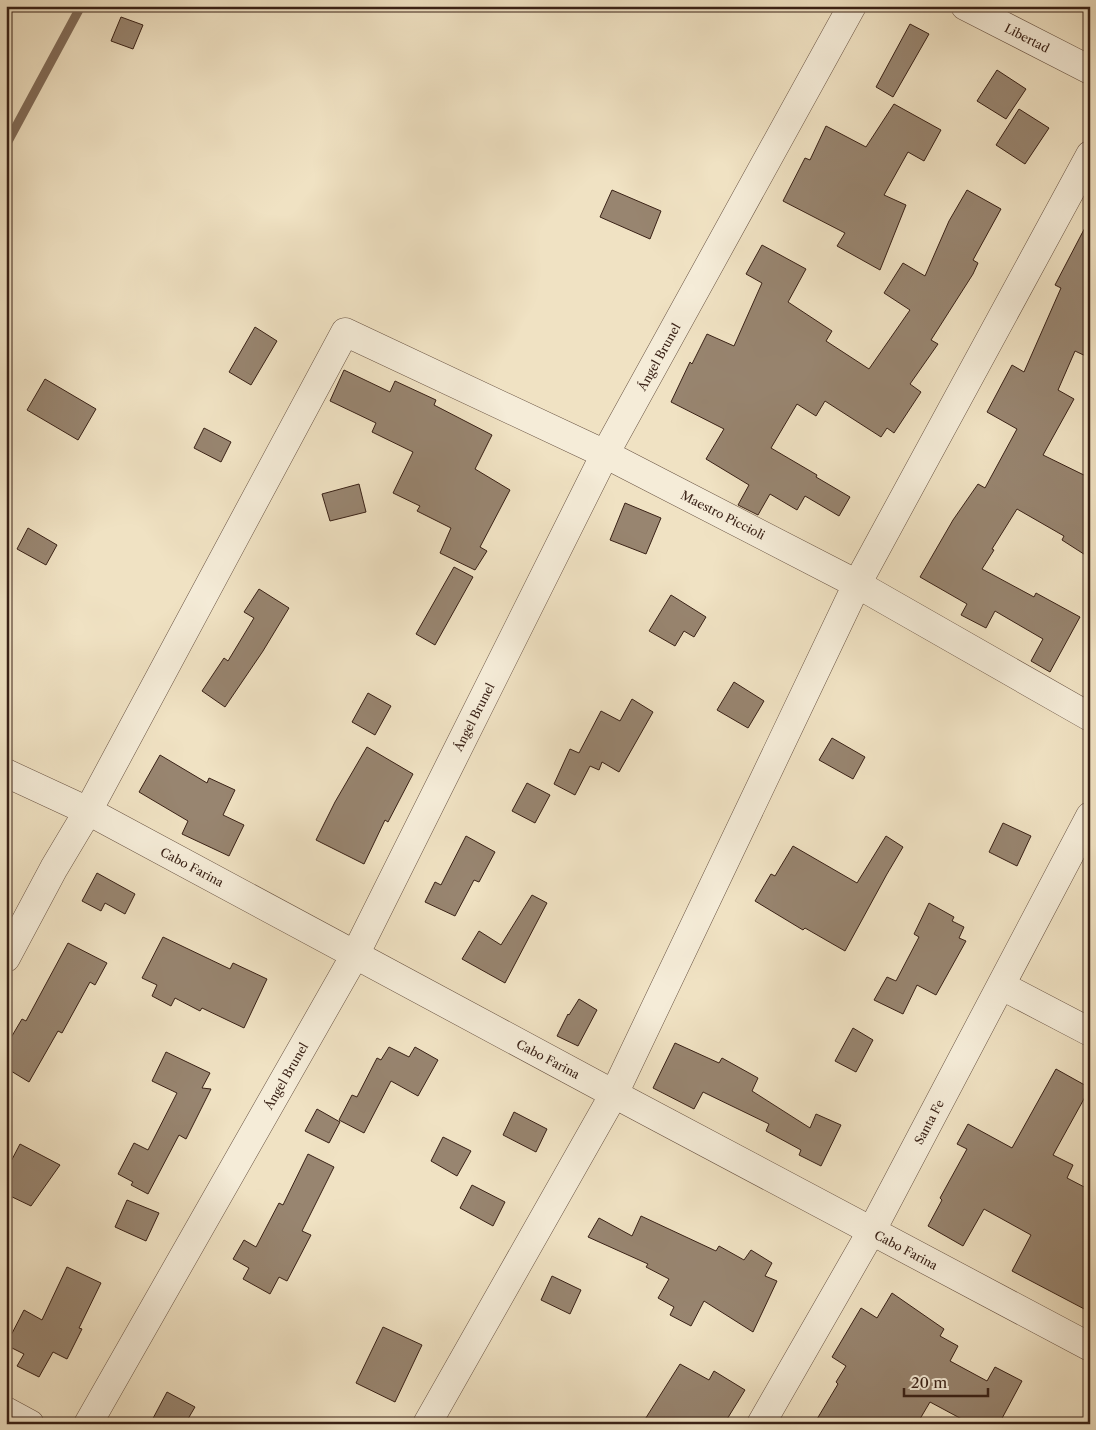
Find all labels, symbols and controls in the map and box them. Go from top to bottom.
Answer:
street label: Libertad [1002,20,1053,56]
street label: Ángel Brunel [633,320,684,394]
street label: Maestro Piccioli [678,487,768,543]
street label: Ángel Brunel [449,679,498,755]
street label: Cabo Farina [158,844,227,890]
street label: Cabo Farina [514,1036,583,1082]
street label: Ángel Brunel [259,1039,311,1113]
street label: Santa Fe [911,1097,947,1147]
street label: Cabo Farina [872,1227,941,1273]
scale bar [904,1365,987,1397]
text: 20 m [911,1373,947,1392]

